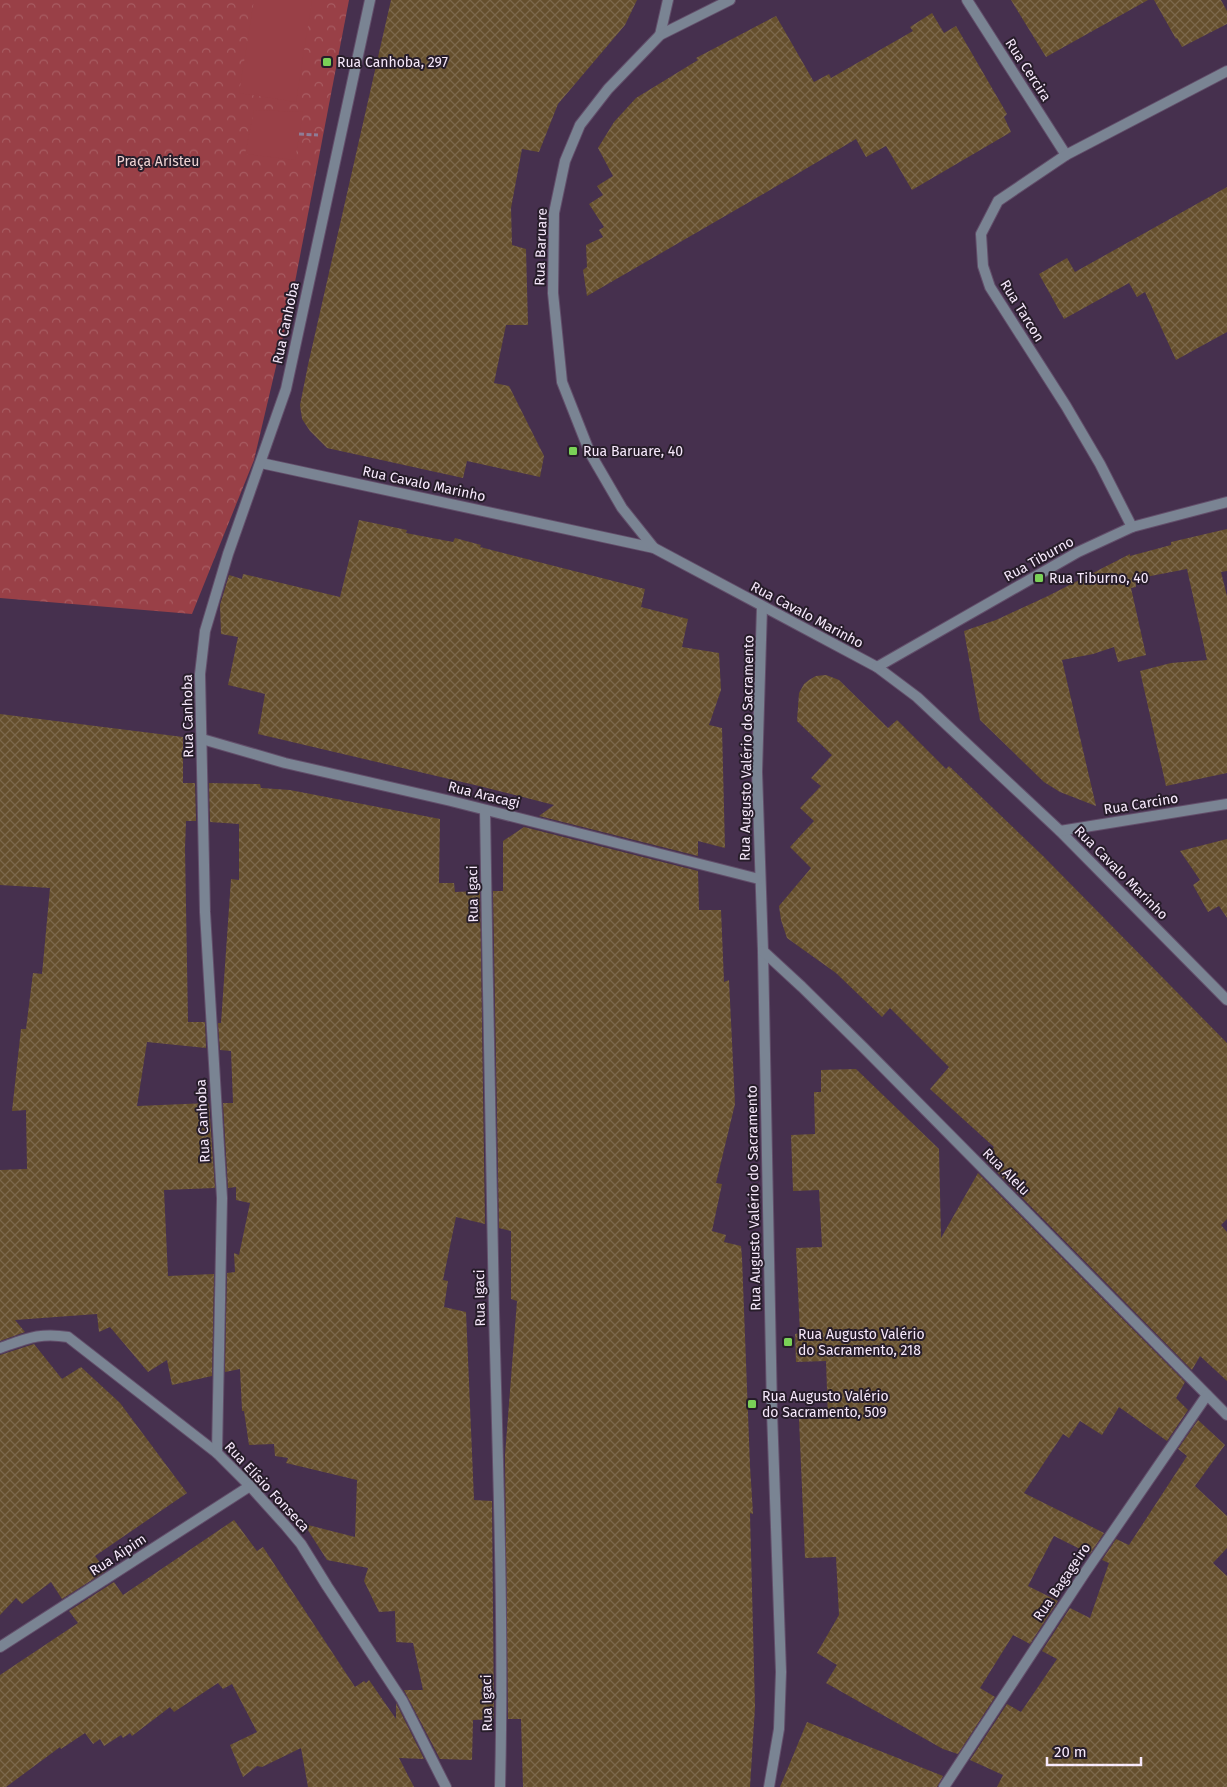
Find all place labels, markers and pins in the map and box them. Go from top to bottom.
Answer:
place label: Rua Canhoba, 297 [337,54,448,71]
marker: Rua Canhoba, 297 [321,56,333,68]
place label: Rua Baruare, 40 [583,443,683,460]
marker: Rua Baruare, 40 [567,445,579,457]
place label: Rua Tiburno, 40 [1049,570,1149,587]
marker: Rua Tiburno, 40 [1033,572,1045,584]
place label: Rua Augusto Valério do Sacramento, 218 [798,1326,925,1359]
marker: Rua Augusto Valério do Sacramento, 218 [782,1336,794,1348]
place label: Rua Augusto Valério do Sacramento, 509 [762,1388,889,1421]
marker: Rua Augusto Valério do Sacramento, 509 [746,1398,758,1410]

